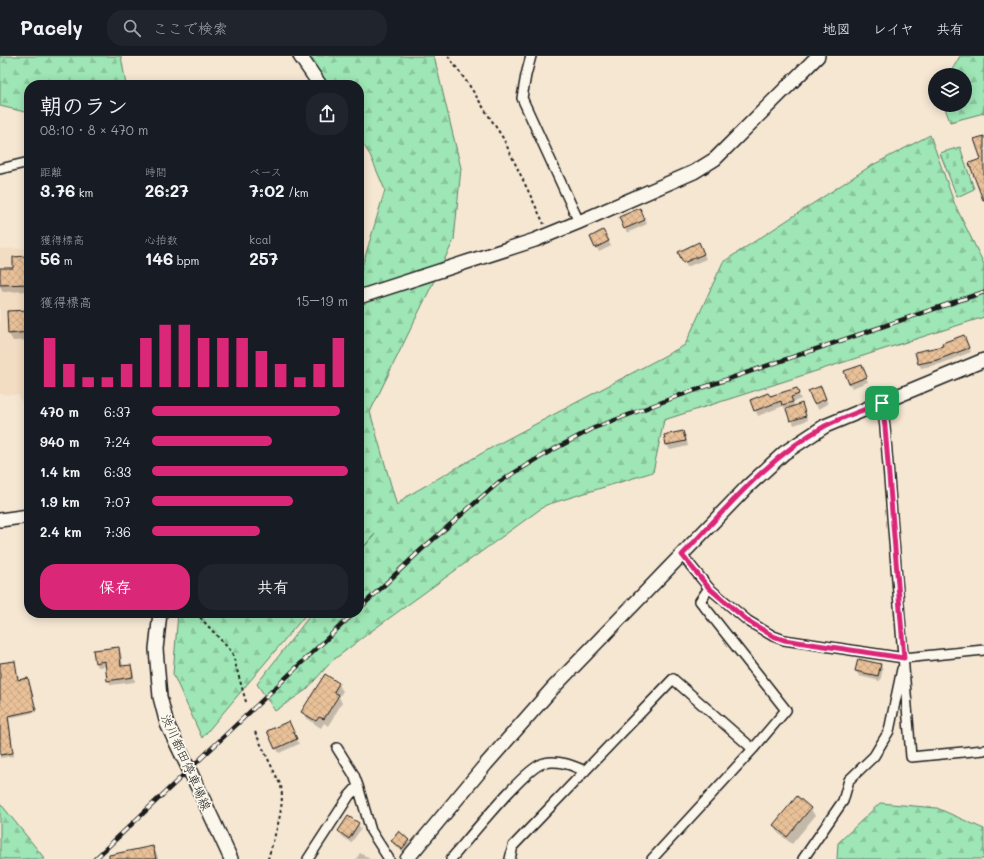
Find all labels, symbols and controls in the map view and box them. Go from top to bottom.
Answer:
search box [107,10,387,46]
text: Pacely [20,15,83,40]
icon: search [121,17,143,39]
text: ここで検索 [153,18,228,38]
text: 地図 [823,19,851,38]
text: レイヤ [873,19,914,38]
text: 共有 [936,19,964,38]
map controls [928,68,972,112]
button: layers [928,68,972,112]
text: 朝のラン [40,91,128,120]
button: share [306,93,348,135]
text: 08:10 · 8 × 470 m [40,121,148,138]
text: 距離 [40,164,62,179]
text: 時間 [145,164,167,179]
text: ペース [249,164,282,179]
text: 3.76 [40,179,75,201]
text: 26:27 [145,179,189,201]
text: 7:02 [249,179,285,201]
text: km [75,185,93,200]
text: /km [285,185,309,200]
text: 獲得標高 [40,232,84,247]
text: 心拍数 [145,232,178,247]
text: kcal [249,232,271,247]
text: 56 [40,247,60,269]
text: 146 [145,247,173,269]
text: 257 [249,247,278,269]
text: m [60,253,73,268]
text: bpm [173,253,199,268]
text: 15–19 m [296,292,348,309]
text: 獲得標高 [40,293,92,310]
pin [865,386,899,420]
icon: arrive [871,392,893,414]
text: 470 m [40,403,79,420]
text: 6:37 [104,403,131,420]
text: 940 m [40,433,79,450]
text: 7:24 [104,433,130,450]
text: 1.4 km [40,463,80,480]
text: 6:33 [104,463,131,480]
text: 1.9 km [40,493,80,510]
text: 7:07 [104,493,131,510]
text: 2.4 km [40,523,82,540]
text: 7:36 [104,523,131,540]
button: 保存 [40,564,190,610]
button: 共有 [198,564,348,610]
street label: 渋川都田停車場線 [158,711,216,814]

